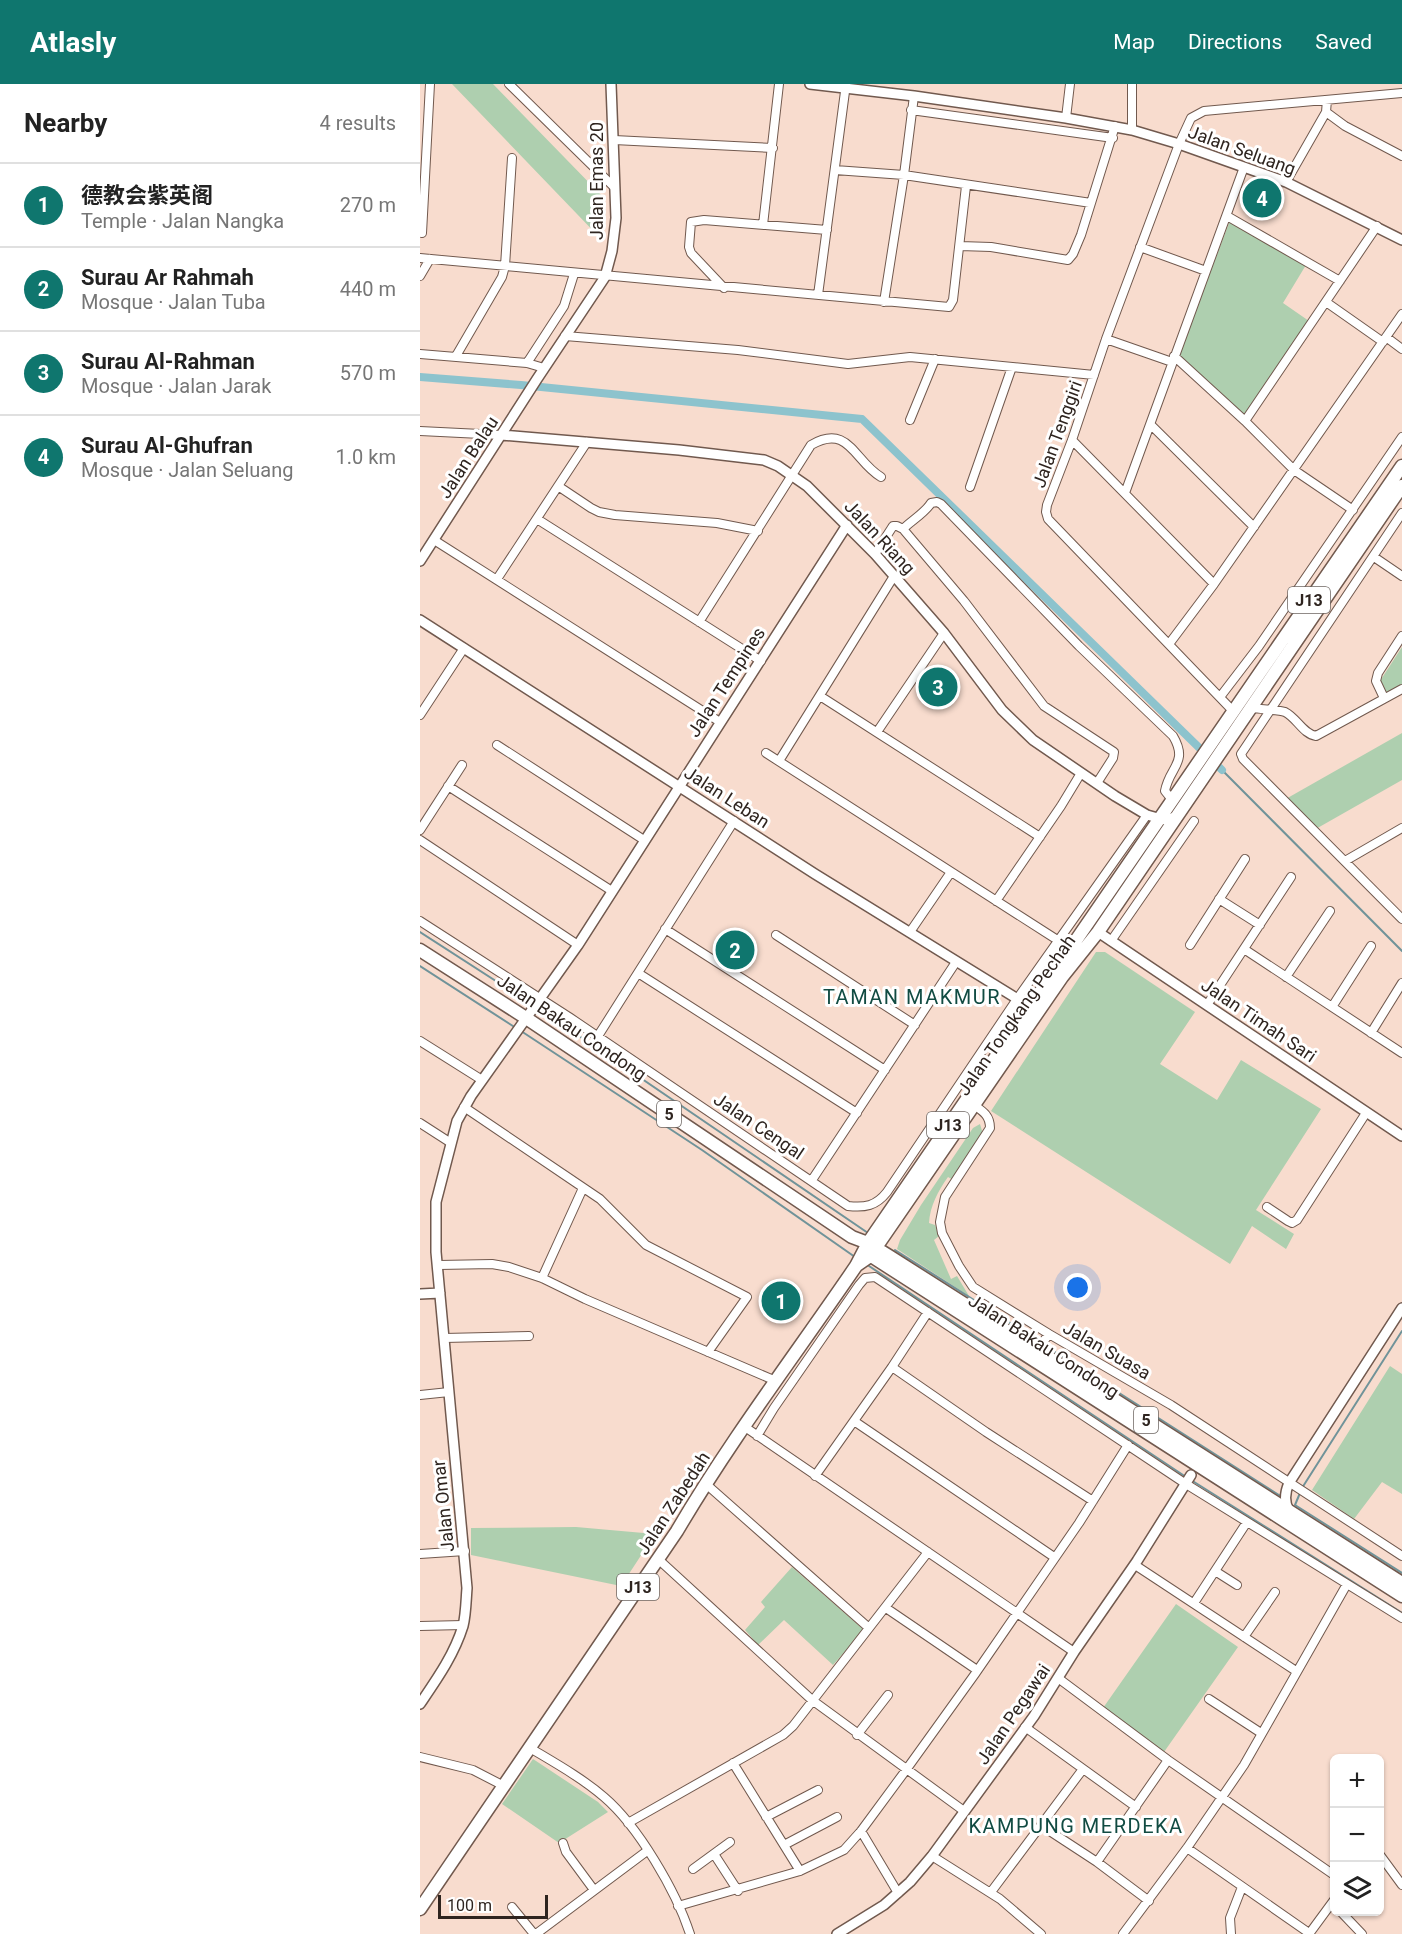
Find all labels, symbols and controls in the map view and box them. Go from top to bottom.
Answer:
text: Atlasly [30,26,116,59]
text: Map [1113,30,1155,54]
text: Directions [1188,30,1282,54]
text: Saved [1315,30,1372,54]
text: Nearby [24,108,107,138]
text: 4 results [320,111,396,135]
street label: Jalan Seluang [1185,121,1299,179]
street label: Jalan Emas 20 [586,122,607,240]
pin: 4 [1242,176,1282,220]
text: 德教会紫英阁 [81,183,213,208]
text: 1 [38,193,49,217]
text: 270 m [340,193,396,217]
text: Temple · Jalan Nangka [81,209,284,233]
text: Surau Ar Rahmah [81,265,254,290]
text: 2 [38,277,49,301]
text: 440 m [340,277,396,301]
text: Mosque · Jalan Tuba [81,290,266,314]
text: Surau Al-Rahman [81,349,255,374]
text: 3 [38,361,49,385]
text: 570 m [340,361,396,385]
text: Mosque · Jalan Jarak [81,374,271,398]
street label: Jalan Tenggiri [1028,378,1086,490]
street label: Jalan Balau [434,412,502,502]
text: Surau Al-Ghufran [81,433,253,458]
text: 4 [38,445,49,469]
text: 1.0 km [336,445,396,469]
text: Mosque · Jalan Seluang [81,458,294,482]
street label: Jalan Riang [840,496,920,578]
road number: J13 [1288,587,1330,613]
street label: Jalan Tempines [683,623,769,741]
pin: 3 [918,664,958,710]
street label: Jalan Leban [680,762,774,832]
pin: 2 [716,928,754,972]
street label: Jalan Tongkang Pechah [953,931,1079,1099]
street label: Jalan Bakau Condong [494,969,650,1085]
street label: Jalan Timah Sari [1198,974,1320,1066]
district label: TAMAN MAKMUR [823,985,1001,1009]
street label: Jalan Cengal [710,1088,808,1164]
road number: 5 [657,1101,681,1127]
road number: J13 [927,1112,969,1138]
your location [1063,1273,1092,1302]
pin: 1 [762,1278,800,1324]
street label: Jalan Bakau Condong [965,1290,1123,1402]
street label: Jalan Suasa [1059,1316,1155,1384]
road number: 5 [1134,1407,1158,1433]
street label: Jalan Zabedah [632,1448,714,1558]
street label: Jalan Omar [428,1459,458,1553]
road number: J13 [617,1574,659,1600]
street label: Jalan Pegawai [972,1660,1054,1768]
map controls [1330,1754,1384,1916]
button: + [1330,1754,1384,1808]
button: − [1330,1808,1384,1862]
district label: KAMPUNG MERDEKA [968,1814,1184,1838]
button: layers [1330,1862,1384,1916]
scale bar [438,1892,548,1920]
text: 100 m [447,1896,492,1915]

